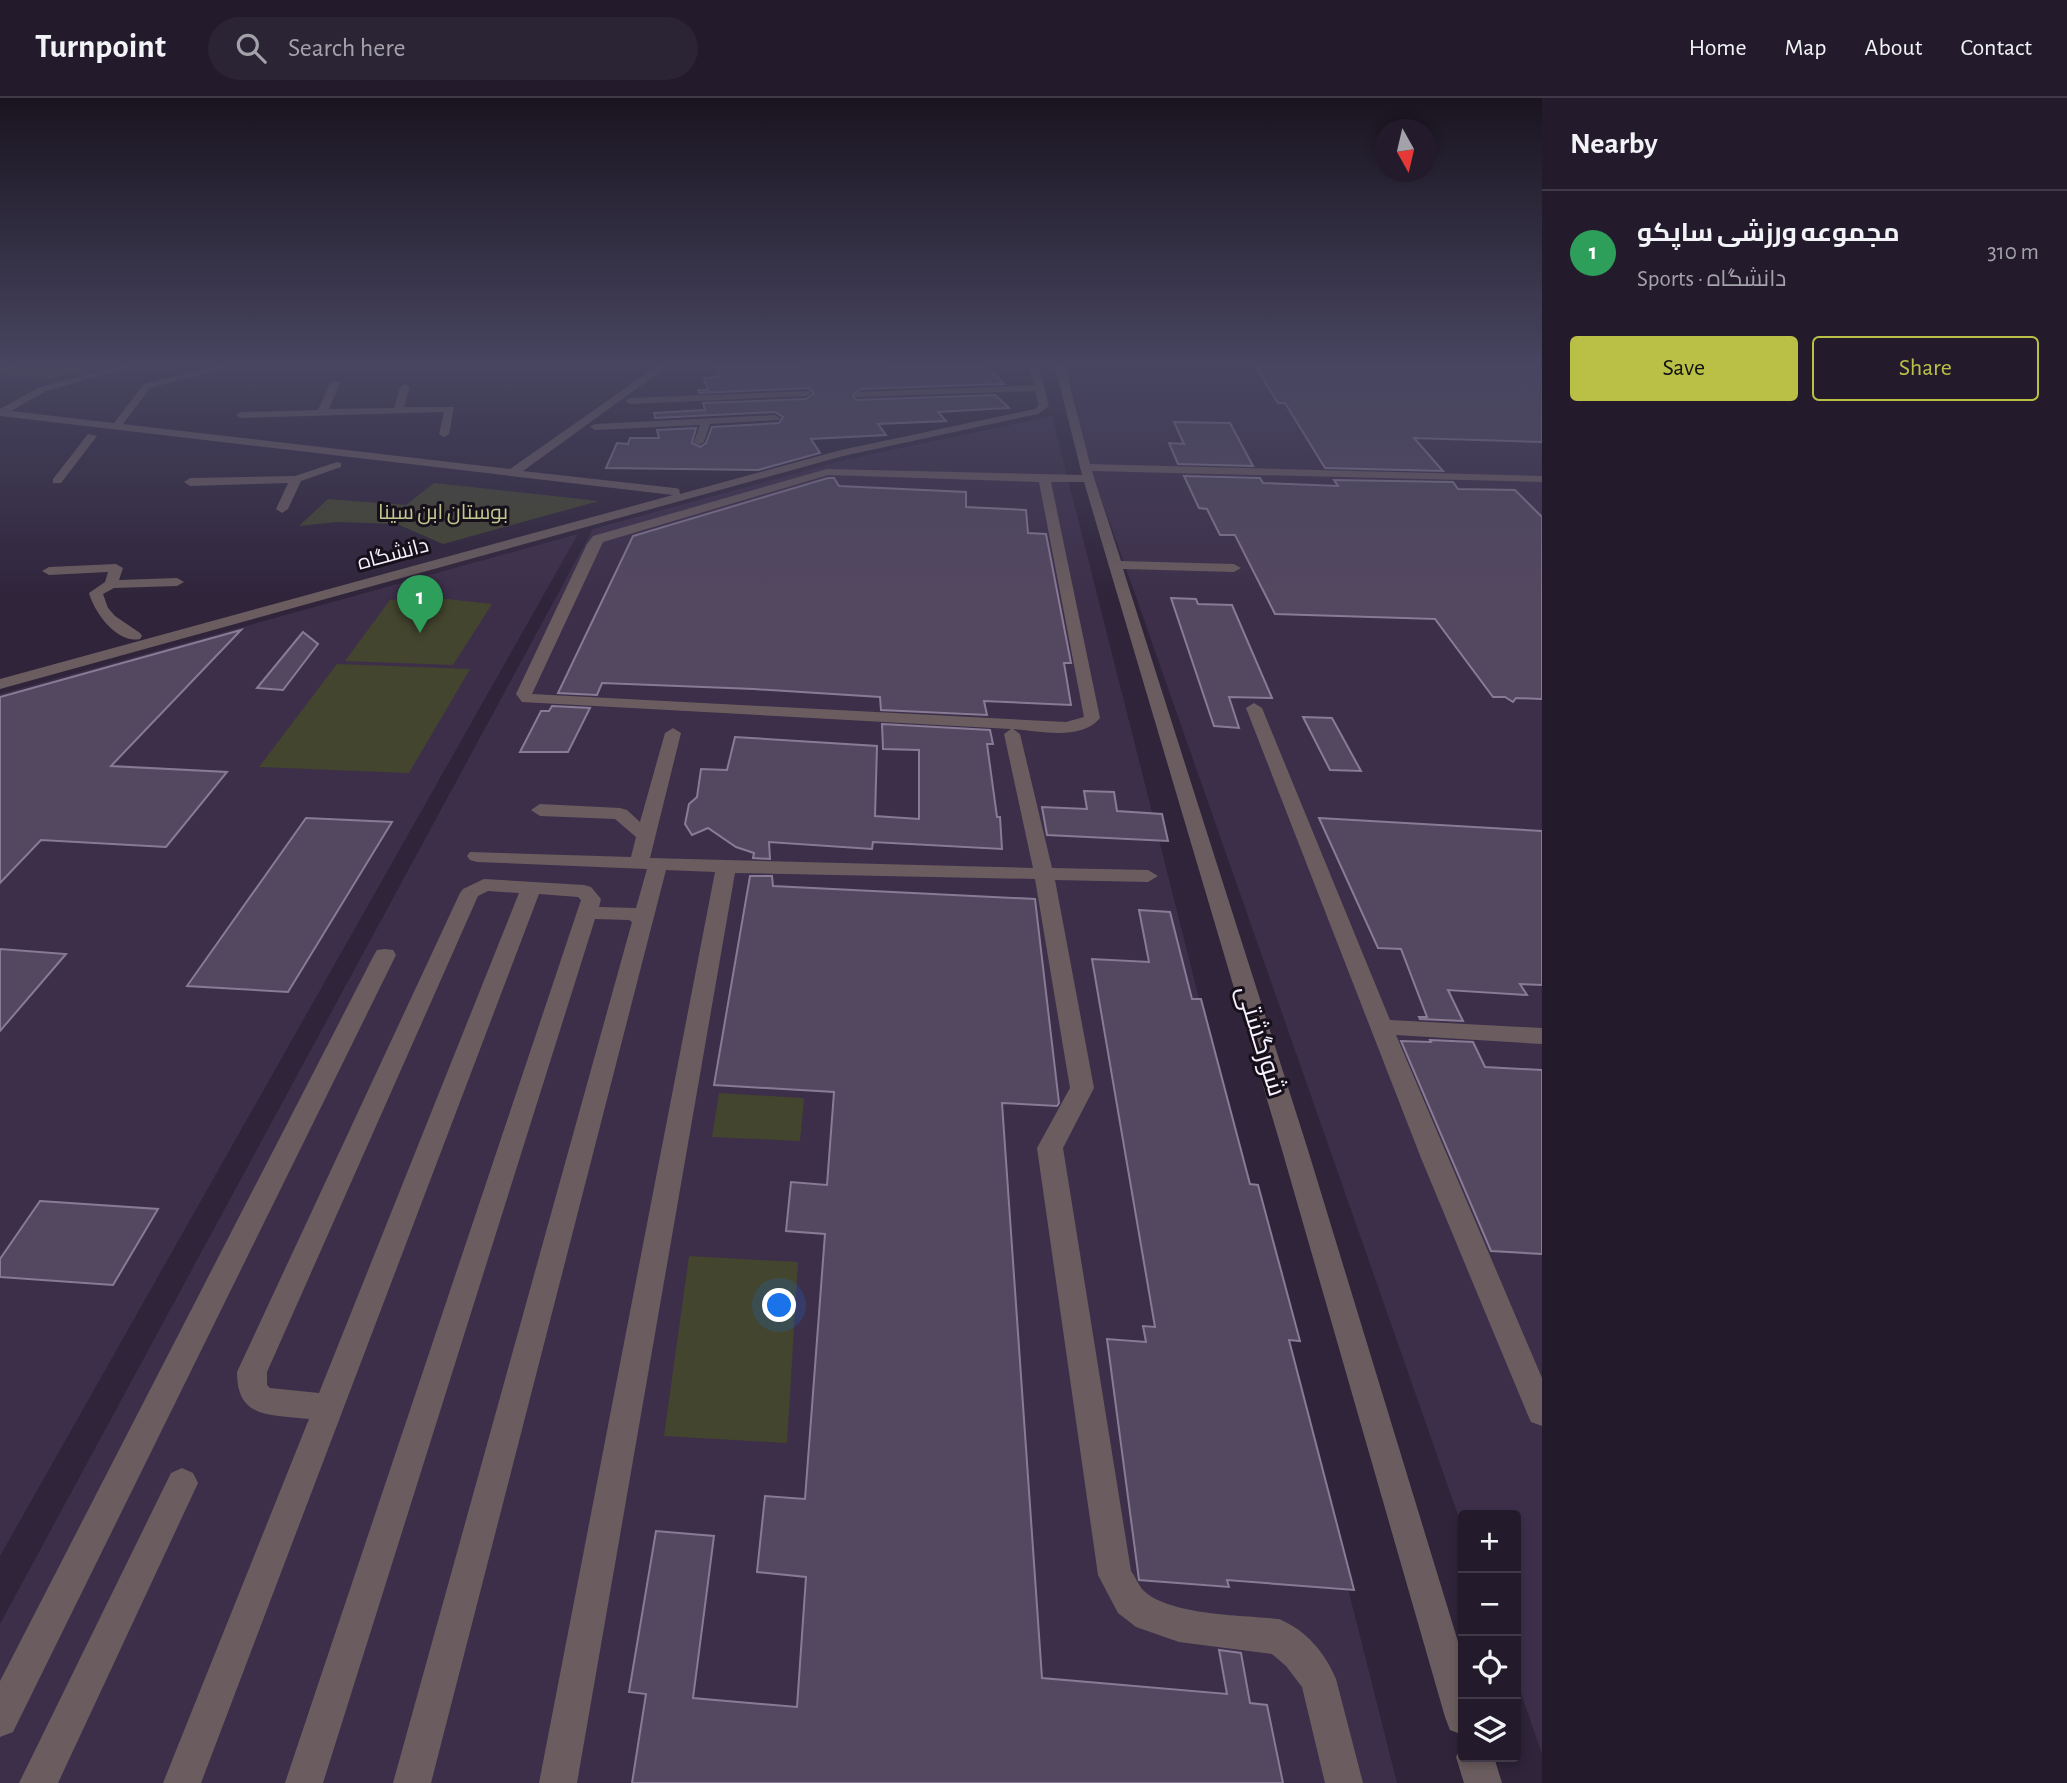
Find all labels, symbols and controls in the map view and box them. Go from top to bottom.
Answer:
search box [208,17,698,80]
icon: search [232,29,270,67]
text: Turnpoint [35,31,166,64]
text: Search here [288,35,406,61]
text: Home [1689,36,1747,60]
text: Map [1785,36,1827,60]
text: About [1865,36,1922,60]
text: Contact [1960,36,2032,60]
north arrow [1374,119,1437,182]
text: Nearby [1570,129,1658,159]
text: مجموعه ورزشی ساپکو [1637,220,1900,246]
text: 1 [1589,241,1597,264]
text: 310 m [1987,241,2039,264]
text: Sports · دانشگاه [1637,268,1786,291]
button: Save [1570,336,1798,401]
button: Share [1812,336,2039,401]
park label: بوستان ابن سینا [378,502,508,525]
street label: دانشگاه [355,534,431,574]
pin: 1 [397,575,443,633]
street label: شورگشتی [1230,983,1290,1100]
your location [762,1288,796,1322]
map controls [1458,1510,1521,1762]
button: + [1458,1510,1521,1573]
button: − [1458,1573,1521,1636]
button: locate [1458,1636,1521,1699]
button: layers [1458,1699,1521,1762]

